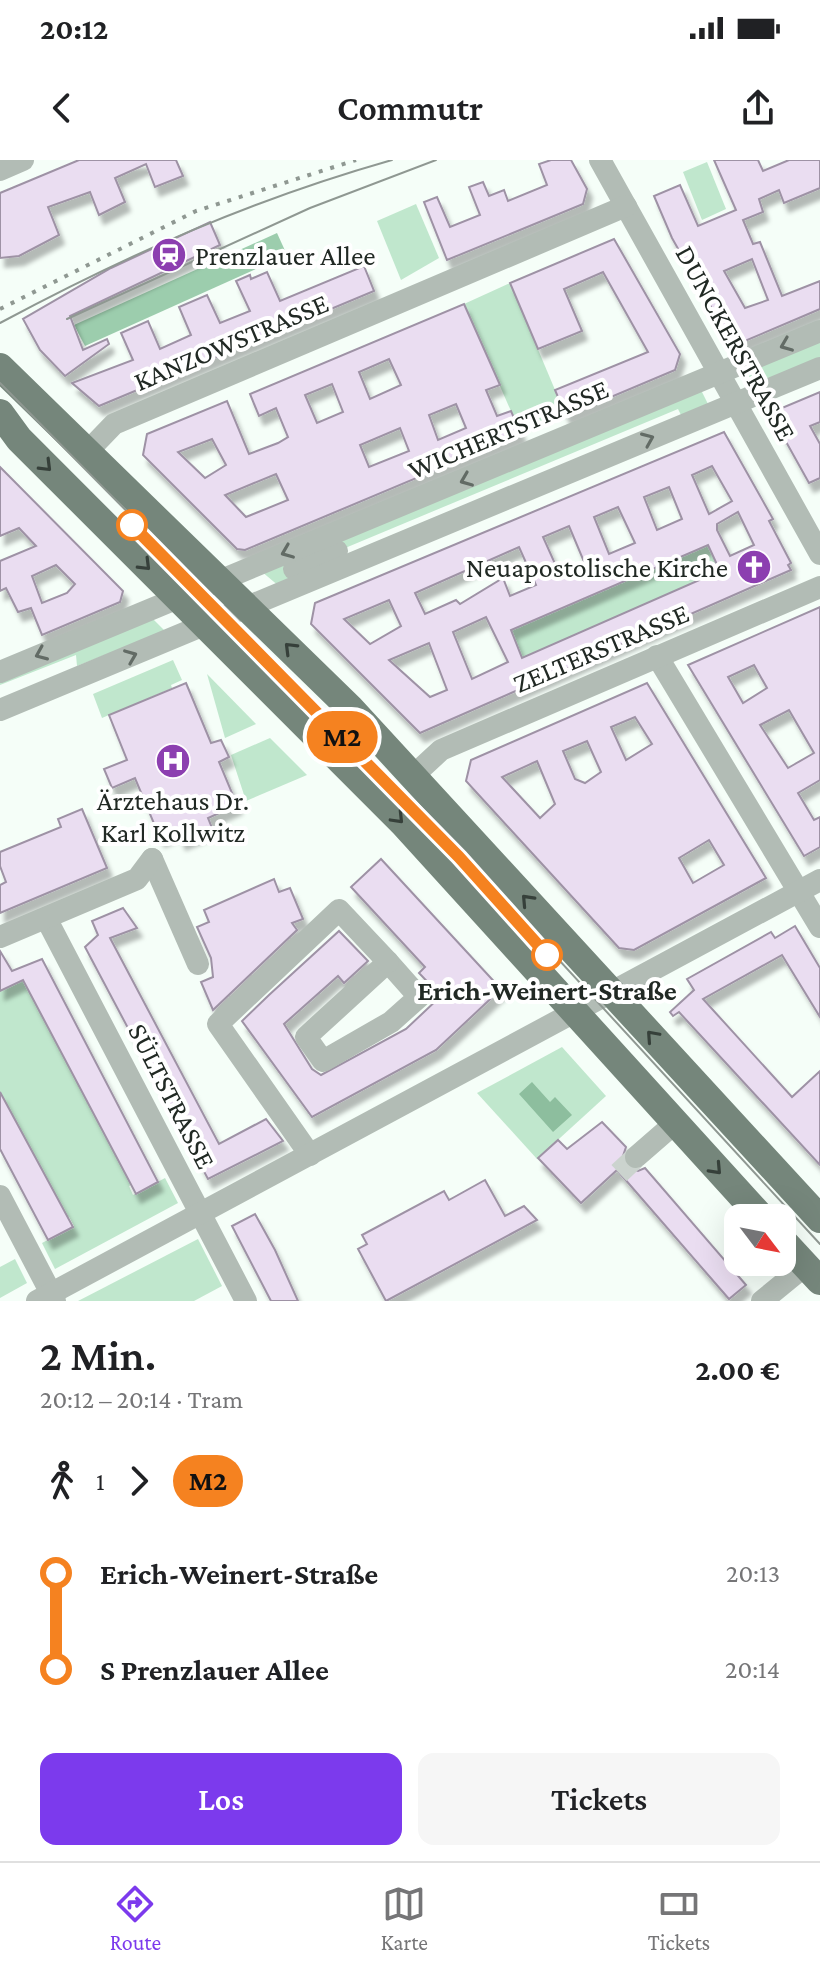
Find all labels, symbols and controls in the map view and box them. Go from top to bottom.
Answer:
text: 20:12 [40,12,108,45]
icon: back [40,86,84,130]
icon: share [736,86,780,130]
text: Commutr [337,88,483,128]
station icon: Prenzlauer Allee [150,236,188,274]
place label: Prenzlauer Allee [195,240,376,271]
street label: DUNCKERSTRASSE [670,240,802,446]
street label: KANZOWSTRASSE [129,287,333,397]
one-way arrow [780,335,794,352]
street label: WICHERTSTRASSE [403,373,613,485]
one-way arrow [640,433,654,449]
one-way arrow [37,457,52,472]
one-way arrow [460,470,474,487]
unlabelled marker [117,510,147,540]
one-way arrow [281,542,295,559]
church icon: Neuapostolische Kirche [735,548,773,586]
place label: Neuapostolische Kirche [466,552,728,583]
one-way arrow [136,556,150,570]
street label: ZELTERSTRASSE [509,597,693,699]
one-way arrow [285,643,299,657]
one-way arrow [35,644,49,660]
one-way arrow [123,649,137,666]
line badge: M2 [306,711,378,763]
text: M2 [323,721,361,752]
hospital icon: Ärztehaus Dr. Karl Kollwitz [154,742,192,780]
place label: Ärztehaus Dr. Karl Kollwitz [97,785,249,848]
one-way arrow [389,809,403,823]
one-way arrow [523,894,537,909]
marker: Erich-Weinert-Straße [532,940,562,970]
place label: Erich-Weinert-Straße [417,975,677,1006]
street label: SÜLTSTRASSE [122,1018,222,1174]
one-way arrow [647,1031,662,1046]
one-way arrow [707,1160,721,1174]
north arrow [724,1204,796,1276]
map controls [724,1204,796,1276]
text: 2 Min. [40,1331,156,1379]
text: 2.00 € [695,1353,780,1386]
text: 20:12 – 20:14 · Tram [40,1385,243,1414]
icon: walk [40,1459,84,1503]
icon: forward [117,1459,161,1503]
text: M2 [189,1465,227,1496]
text: 1 [96,1467,105,1496]
text: Erich-Weinert-Straße [100,1557,378,1590]
text: 20:13 [726,1559,780,1588]
text: S Prenzlauer Allee [100,1653,329,1686]
text: 20:14 [725,1655,780,1684]
button: Los [40,1753,402,1845]
button: Tickets [418,1753,780,1845]
tab: Route [110,1882,161,1955]
tab: Karte [381,1882,428,1955]
tab: Tickets [648,1882,710,1955]

